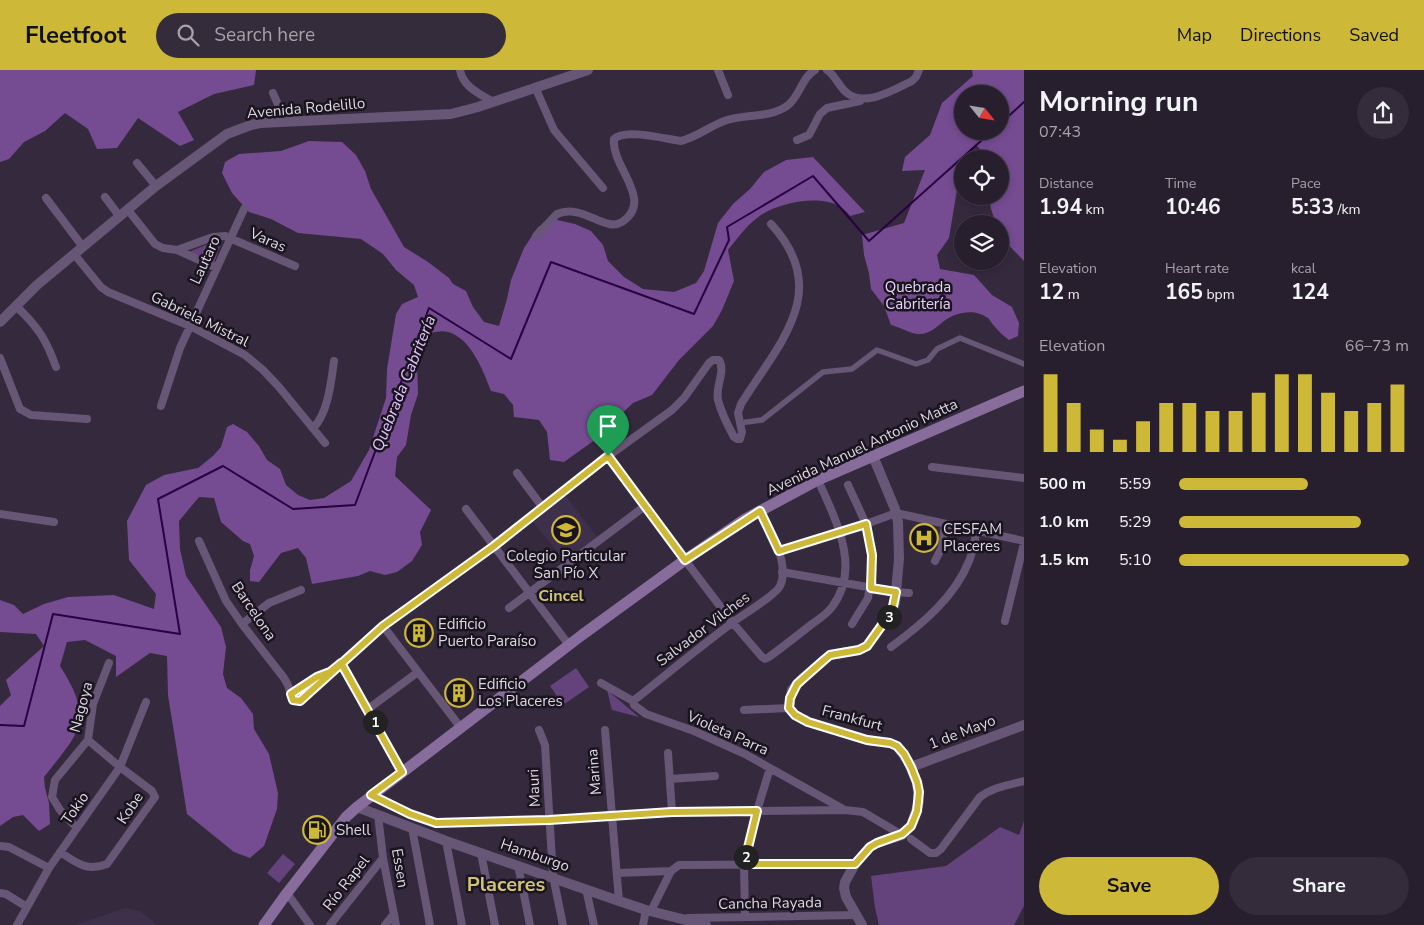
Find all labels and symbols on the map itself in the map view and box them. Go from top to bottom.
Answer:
north arrow [954,85,1009,140]
street label: Avenida Rodelillo [246,93,366,123]
street label: Varas [246,223,289,257]
street label: Lautaro [185,233,225,287]
park label: Quebrada Cabritería [885,277,951,314]
street label: Gabriela Mistral [148,287,253,352]
water label: Quebrada Cabritería [367,312,441,455]
street label: Avenida Manuel Antonio Matta [763,394,961,500]
pin [587,405,629,456]
school or university icon: Colegio Particular San Pío X [551,515,581,545]
place label: CESFAM Placeres [943,519,1002,556]
hospital icon: CESFAM Placeres [909,523,939,553]
place label: Colegio Particular San Pío X [506,546,626,583]
street label: Barcelona [227,577,281,645]
district label: Cincel [538,585,584,607]
street label: Salvador Vilches [652,587,754,671]
pin: 3 [876,604,902,630]
place label: Edificio Puerto Paraíso [438,614,536,651]
building icon: Edificio Puerto Paraíso [404,618,434,648]
place label: Edificio Los Placeres [478,674,563,711]
building icon: Edificio Los Placeres [444,678,474,708]
street label: Nagoya [65,679,97,735]
street label: Frankfurt [820,700,885,736]
street label: Violeta Parra [683,706,772,760]
pin: 1 [362,710,388,734]
street label: 1 de Mayo [926,710,998,754]
street label: Marina [582,748,606,796]
street label: Mauri [523,768,545,808]
street label: Tokio [57,788,93,828]
street label: Kobe [112,788,148,828]
fuel station icon: Shell [302,815,332,845]
place label: Shell [336,820,371,840]
street label: Hamburgo [498,834,572,876]
pin: 2 [734,844,758,870]
street label: Essen [387,847,413,889]
street label: Río Rapel [318,851,374,915]
district label: Placeres [467,871,546,898]
street label: Cancha Rayada [718,892,822,914]

